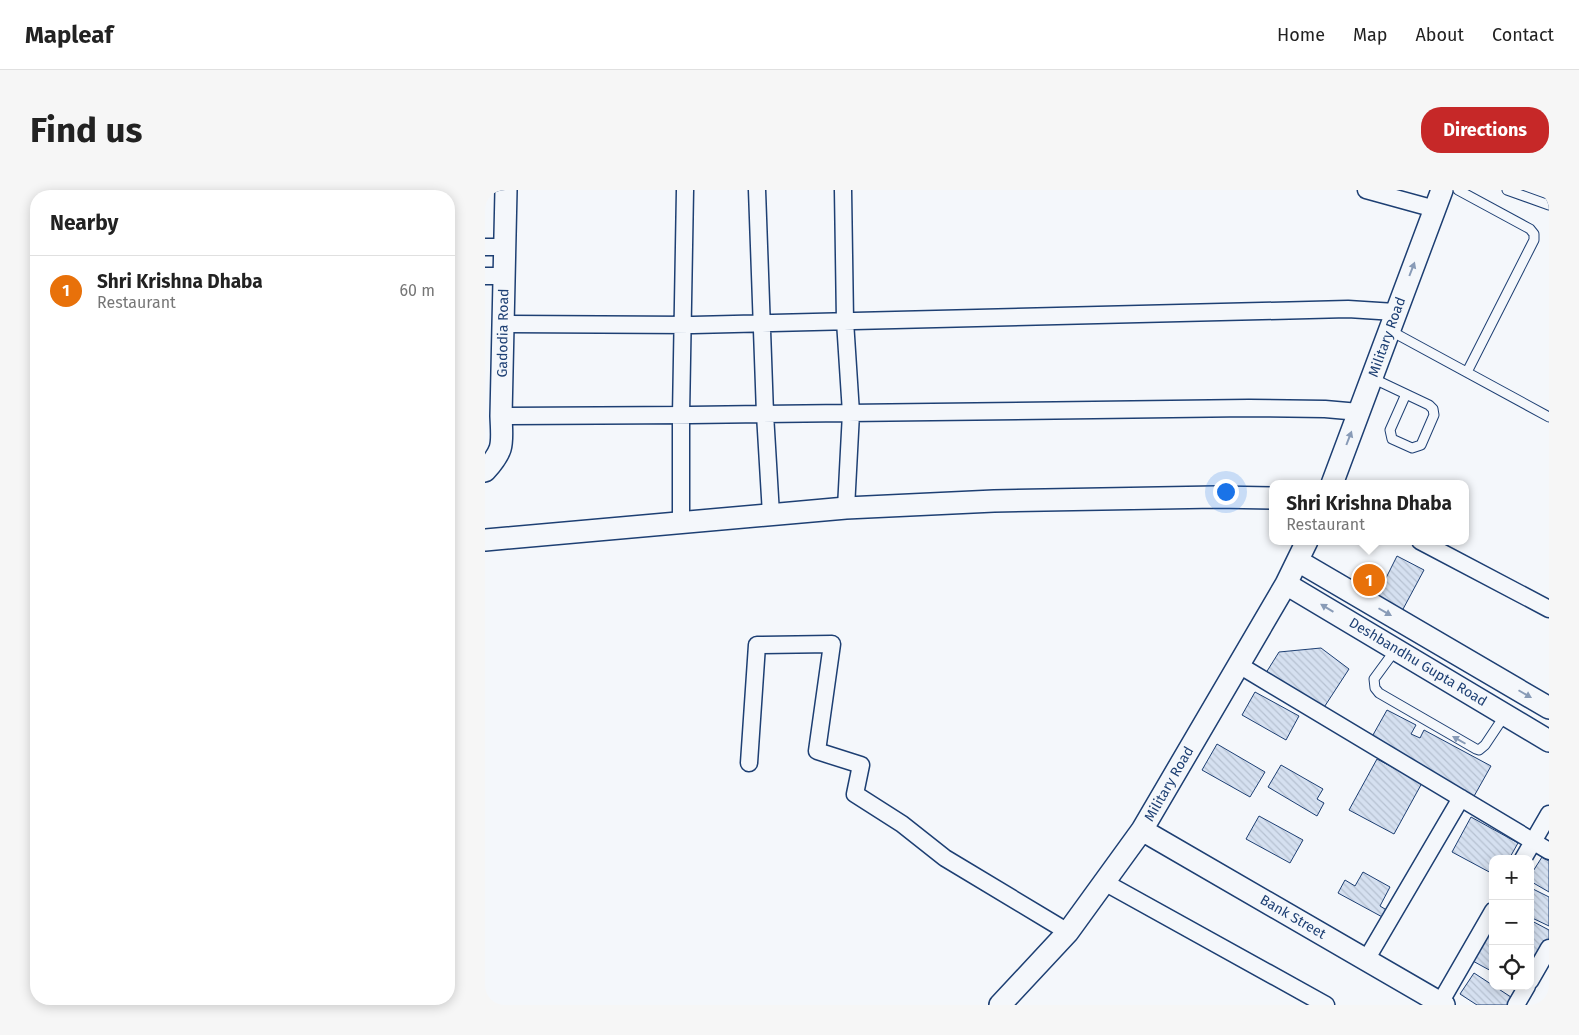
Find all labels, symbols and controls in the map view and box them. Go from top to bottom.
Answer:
text: Mapleaf [25,21,113,49]
text: Home [1277,24,1325,46]
text: Map [1353,24,1387,46]
text: About [1415,24,1464,46]
text: Contact [1492,24,1554,46]
button: Directions [1421,107,1549,153]
text: Find us [30,109,142,151]
text: Nearby [50,210,118,236]
one-way arrow [1408,261,1416,276]
text: Shri Krishna Dhaba [97,270,263,293]
text: 1 [62,281,70,300]
text: 60 m [400,281,435,300]
street label: Gadodia Road [494,288,512,378]
text: Restaurant [97,293,176,312]
street label: Military Road [1365,295,1409,379]
one-way arrow [1346,431,1354,445]
your location [1213,479,1239,505]
popup [1269,480,1469,545]
text: Shri Krishna Dhaba [1286,492,1452,515]
text: Restaurant [1286,515,1365,534]
pin: 1 [1353,561,1385,599]
one-way arrow [1321,604,1334,613]
one-way arrow [1378,608,1392,617]
street label: Deshbandhu Gupta Road [1346,614,1490,710]
one-way arrow [1519,690,1532,699]
one-way arrow [1452,736,1467,744]
street label: Military Road [1141,743,1197,825]
map controls [1489,855,1534,990]
button: + [1489,855,1534,900]
street label: Bank Street [1257,891,1330,943]
button: − [1489,900,1534,945]
button: locate [1489,945,1534,990]

